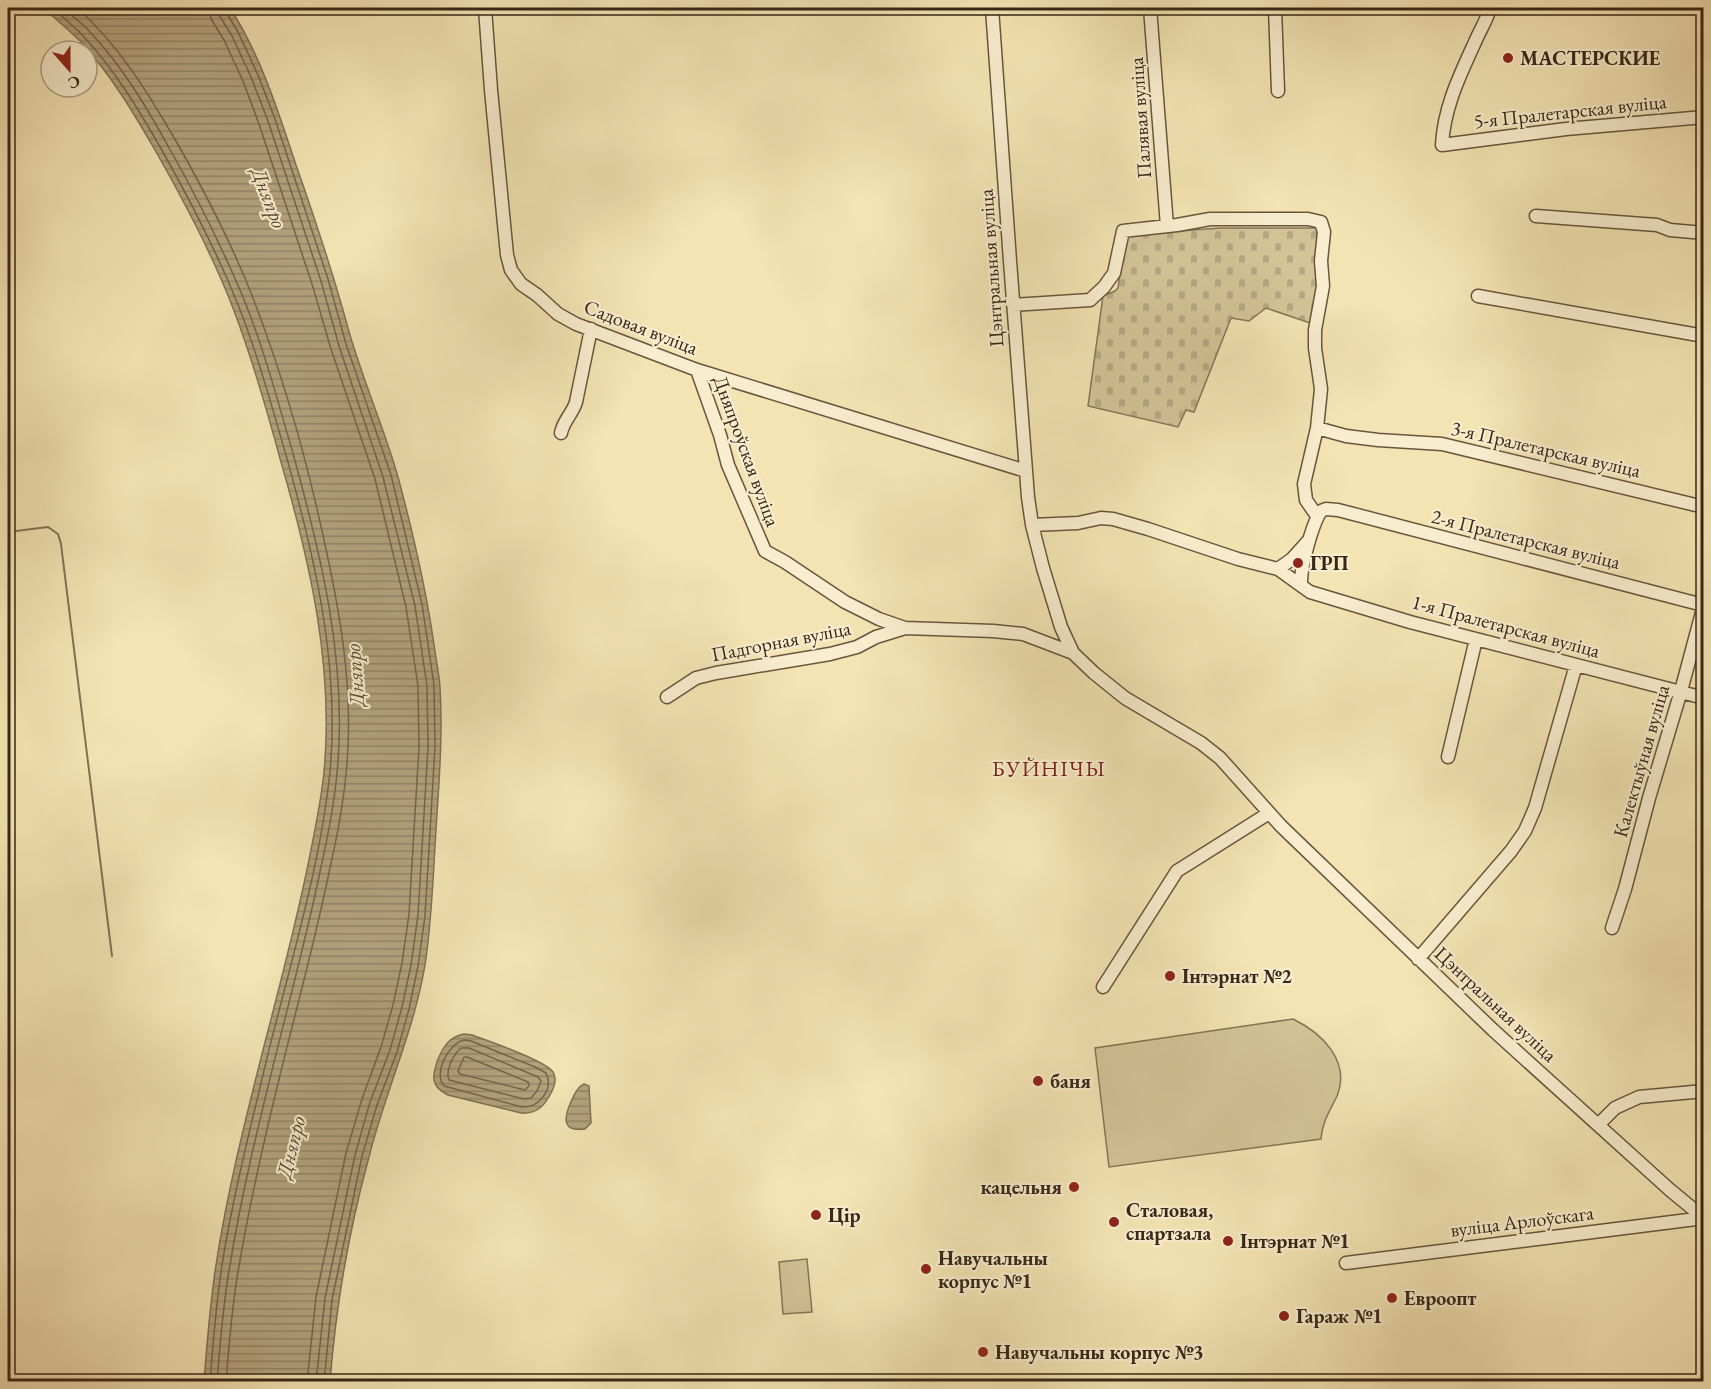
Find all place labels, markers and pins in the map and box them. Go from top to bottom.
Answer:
place label: МАСТЕРСКИЕ [1520,45,1661,71]
marker: МАСТЕРСКИЕ [1501,51,1515,65]
place label: ГРП [1310,550,1349,576]
marker: ГРП [1291,556,1305,570]
place label: Інтэрнат №2 [1182,963,1292,989]
marker: Інтэрнат №2 [1163,969,1177,983]
place label: баня [1050,1068,1091,1094]
marker: баня [1031,1074,1045,1088]
place label: кацельня [980,1174,1062,1200]
marker: кацельня [1067,1180,1081,1194]
place label: Сталовая, спартзала [1126,1197,1213,1246]
place label: Цір [828,1202,861,1228]
marker: Цір [809,1208,823,1222]
marker: Сталовая, спартзала [1107,1215,1121,1229]
place label: Інтэрнат №1 [1240,1228,1350,1254]
marker: Інтэрнат №1 [1221,1234,1235,1248]
place label: Навучальны корпус №1 [938,1245,1048,1294]
marker: Навучальны корпус №1 [919,1262,933,1276]
place label: Евроопт [1404,1285,1477,1311]
marker: Евроопт [1385,1291,1399,1305]
place label: Гараж №1 [1296,1303,1383,1329]
marker: Гараж №1 [1277,1309,1291,1323]
place label: Навучальны корпус №3 [995,1339,1204,1365]
marker: Навучальны корпус №3 [976,1345,990,1359]

